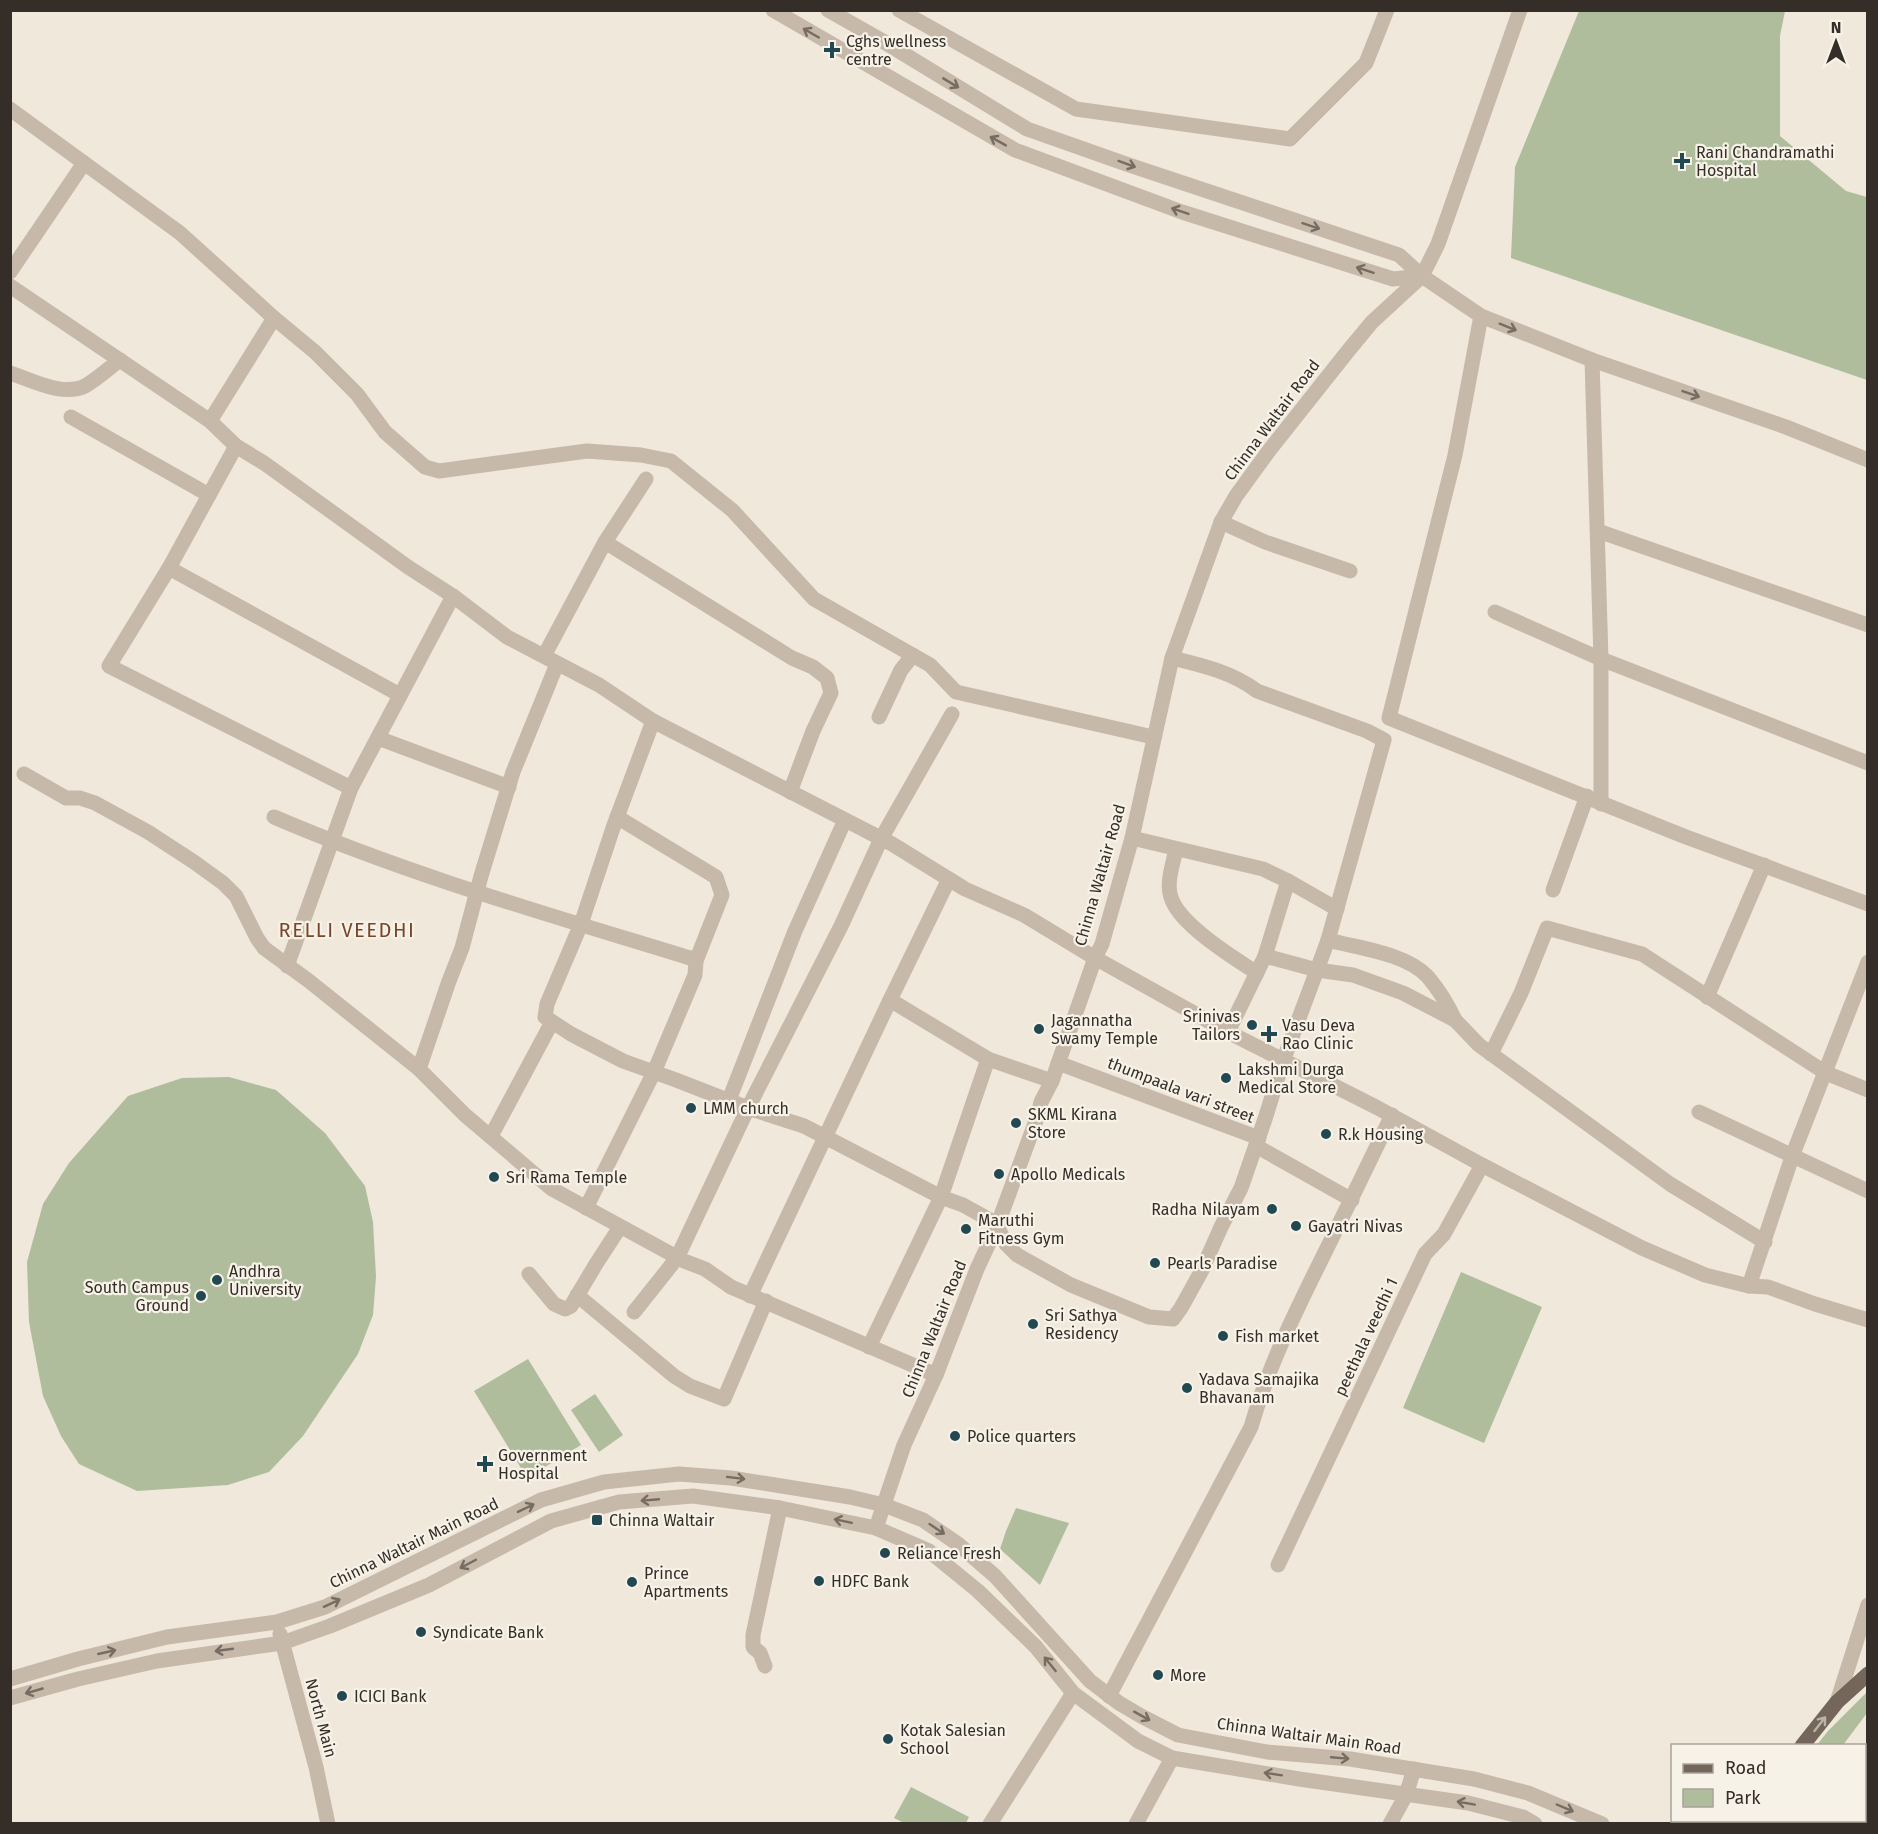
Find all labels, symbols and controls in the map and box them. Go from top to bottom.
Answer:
north arrow [1806,12,1866,72]
text: N [1831,18,1841,37]
one-way arrow [803,26,820,38]
place label: Cghs wellness centre [846,32,946,69]
marker: Cghs wellness centre [823,41,841,59]
one-way arrow [942,76,959,89]
one-way arrow [990,134,1007,146]
place label: Rani Chandramathi Hospital [1696,143,1835,180]
marker: Rani Chandramathi Hospital [1673,152,1691,170]
one-way arrow [1117,160,1135,171]
one-way arrow [1171,204,1190,215]
one-way arrow [1301,221,1320,232]
one-way arrow [1356,264,1375,275]
one-way arrow [1498,322,1517,333]
street label: Chinna Waltair Road [1220,356,1324,484]
one-way arrow [1681,390,1700,401]
street label: Chinna Waltair Road [1071,802,1129,948]
district label: RELLI VEEDHI [279,918,415,942]
place label: Srinivas Tailors [1183,1007,1240,1044]
place label: Jagannatha Swamy Temple [1051,1011,1158,1048]
place label: Vasu Deva Rao Clinic [1282,1016,1355,1053]
marker: Srinivas Tailors [1245,1018,1259,1032]
marker: Jagannatha Swamy Temple [1032,1022,1046,1036]
marker: Vasu Deva Rao Clinic [1260,1025,1278,1043]
street label: thumpaala vari street [1105,1053,1257,1127]
place label: Lakshmi Durga Medical Store [1238,1060,1344,1097]
marker: Lakshmi Durga Medical Store [1219,1071,1233,1085]
place label: LMM church [703,1099,789,1118]
marker: LMM church [684,1101,698,1115]
place label: SKML Kirana Store [1028,1105,1117,1142]
marker: SKML Kirana Store [1009,1116,1023,1130]
place label: R.k Housing [1338,1125,1424,1144]
marker: R.k Housing [1319,1127,1333,1141]
place label: Apollo Medicals [1011,1165,1125,1184]
marker: Apollo Medicals [992,1167,1006,1181]
place label: Sri Rama Temple [506,1168,627,1187]
marker: Sri Rama Temple [487,1170,501,1184]
place label: Radha Nilayam [1151,1200,1260,1219]
marker: Radha Nilayam [1265,1202,1279,1216]
place label: Maruthi Fitness Gym [978,1211,1064,1248]
place label: Gayatri Nivas [1308,1217,1403,1236]
marker: Gayatri Nivas [1289,1219,1303,1233]
marker: Maruthi Fitness Gym [959,1222,973,1236]
place label: Pearls Paradise [1167,1254,1277,1273]
marker: Pearls Paradise [1148,1256,1162,1270]
street label: Chinna Waltair Road [898,1258,970,1400]
place label: Andhra University [229,1262,302,1299]
marker: Andhra University [210,1273,224,1287]
street label: peethala veedhi 1 [1330,1275,1402,1399]
place label: South Campus Ground [85,1278,189,1315]
marker: South Campus Ground [194,1289,208,1303]
place label: Sri Sathya Residency [1045,1306,1118,1343]
marker: Sri Sathya Residency [1026,1317,1040,1331]
place label: Fish market [1235,1327,1319,1346]
marker: Fish market [1216,1329,1230,1343]
place label: Yadava Samajika Bhavanam [1199,1370,1319,1407]
marker: Yadava Samajika Bhavanam [1180,1381,1194,1395]
place label: Police quarters [967,1427,1076,1446]
marker: Police quarters [948,1429,962,1443]
place label: Government Hospital [498,1446,587,1483]
marker: Government Hospital [476,1455,494,1473]
one-way arrow [726,1473,745,1484]
street label: Chinna Waltair Main Road [326,1494,502,1592]
one-way arrow [640,1494,660,1505]
one-way arrow [516,1501,534,1513]
place label: Chinna Waltair [609,1511,715,1530]
marker: Chinna Waltair [590,1513,604,1527]
one-way arrow [833,1515,853,1526]
one-way arrow [928,1523,945,1536]
place label: Reliance Fresh [897,1544,1001,1563]
marker: Reliance Fresh [878,1546,892,1560]
one-way arrow [460,1558,477,1570]
place label: Prince Apartments [644,1564,728,1601]
place label: HDFC Bank [831,1572,910,1591]
marker: HDFC Bank [812,1574,826,1588]
marker: Prince Apartments [625,1575,639,1589]
one-way arrow [323,1597,341,1609]
place label: Syndicate Bank [433,1623,544,1642]
marker: Syndicate Bank [414,1625,428,1639]
one-way arrow [97,1645,116,1657]
one-way arrow [215,1645,235,1656]
one-way arrow [1043,1657,1056,1673]
place label: More [1170,1666,1206,1685]
marker: More [1151,1668,1165,1682]
street label: North Main [301,1676,341,1760]
one-way arrow [24,1686,43,1697]
place label: ICICI Bank [354,1687,427,1706]
marker: ICICI Bank [335,1689,349,1703]
one-way arrow [1132,1711,1150,1722]
street label: Chinna Waltair Main Road [1216,1714,1402,1758]
one-way arrow [1813,1716,1826,1732]
place label: Kotak Salesian School [900,1721,1006,1758]
marker: Kotak Salesian School [881,1732,895,1746]
legend [1671,1744,1866,1822]
one-way arrow [1329,1753,1349,1764]
text: Road [1725,1757,1767,1779]
one-way arrow [1264,1769,1284,1780]
text: Park [1725,1787,1761,1809]
one-way arrow [1457,1797,1476,1808]
one-way arrow [1555,1803,1574,1814]

